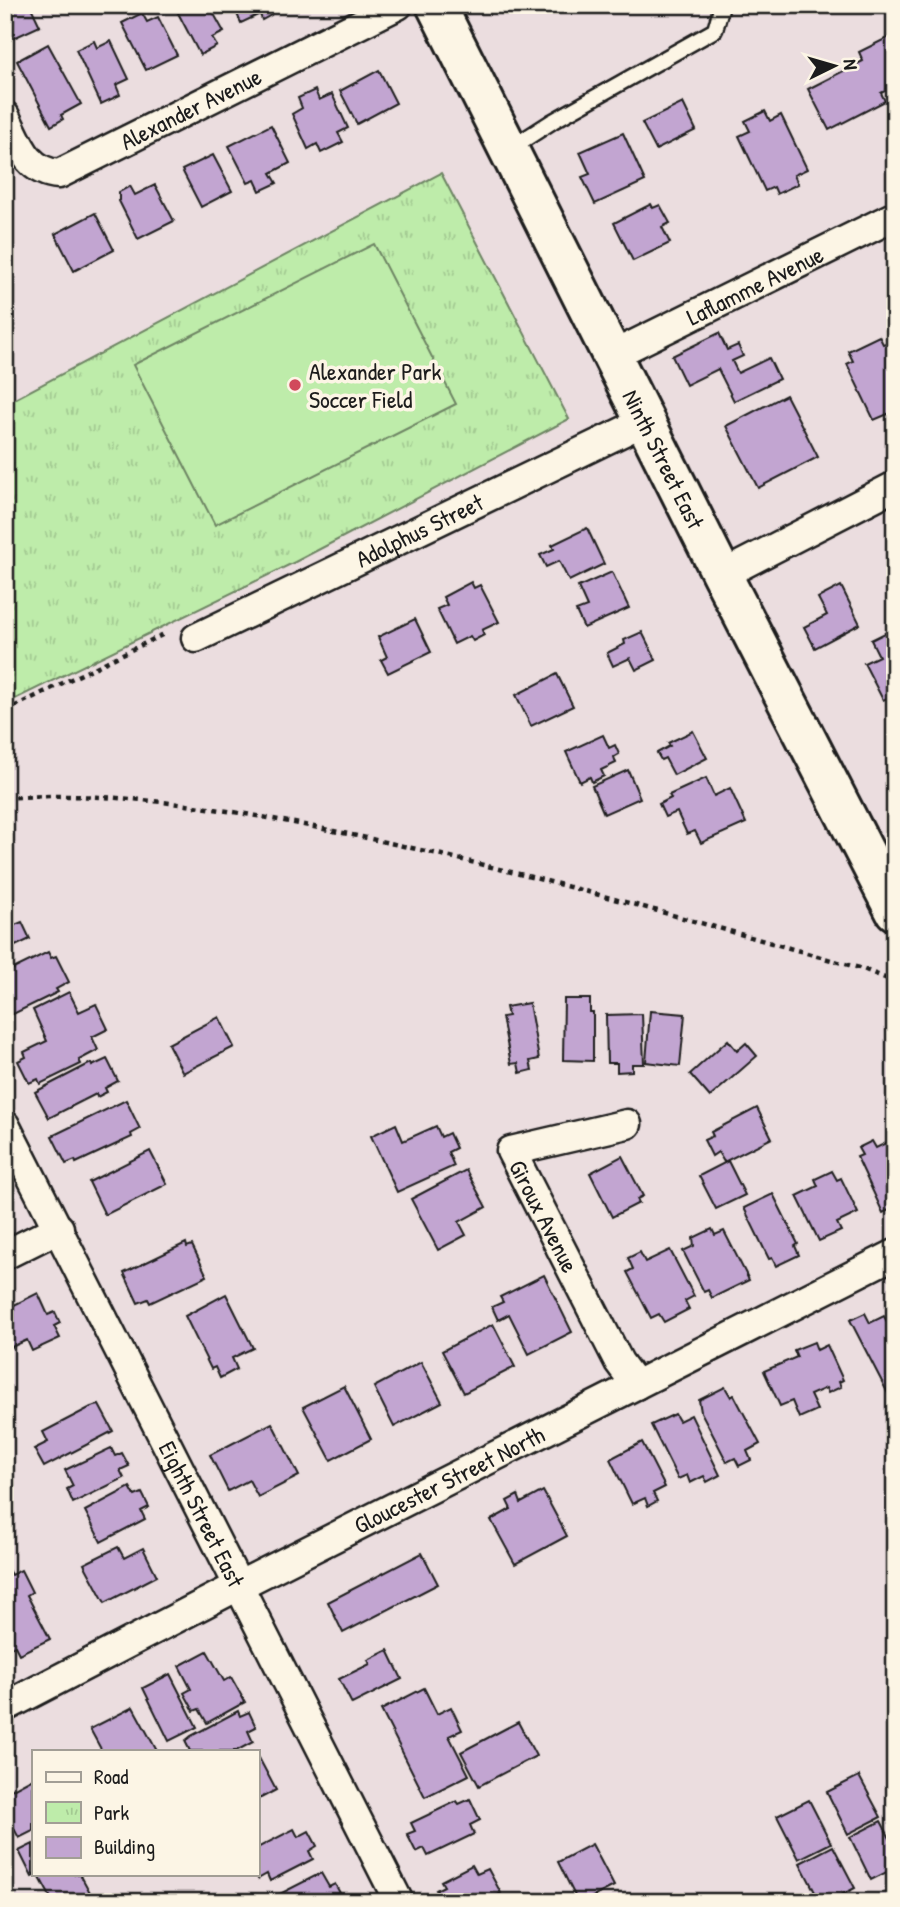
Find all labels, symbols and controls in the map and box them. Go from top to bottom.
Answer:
north arrow [799,32,869,102]
text: N [838,58,864,71]
street label: Alexander Avenue [115,60,267,157]
street label: Laflamme Avenue [681,238,829,332]
place label: Alexander Park Soccer Field [309,355,442,415]
marker: Alexander Park Soccer Field [287,377,303,393]
street label: Ninth Street East [615,384,713,535]
street label: Adolphus Street [350,485,489,574]
street label: Giroux Avenue [502,1154,587,1278]
street label: Gloucester Street North [348,1418,550,1541]
street label: Eighth Street East [152,1435,253,1593]
legend [32,1750,259,1876]
text: Road [94,1762,128,1791]
text: Park [94,1798,129,1827]
text: Building [94,1832,155,1861]

